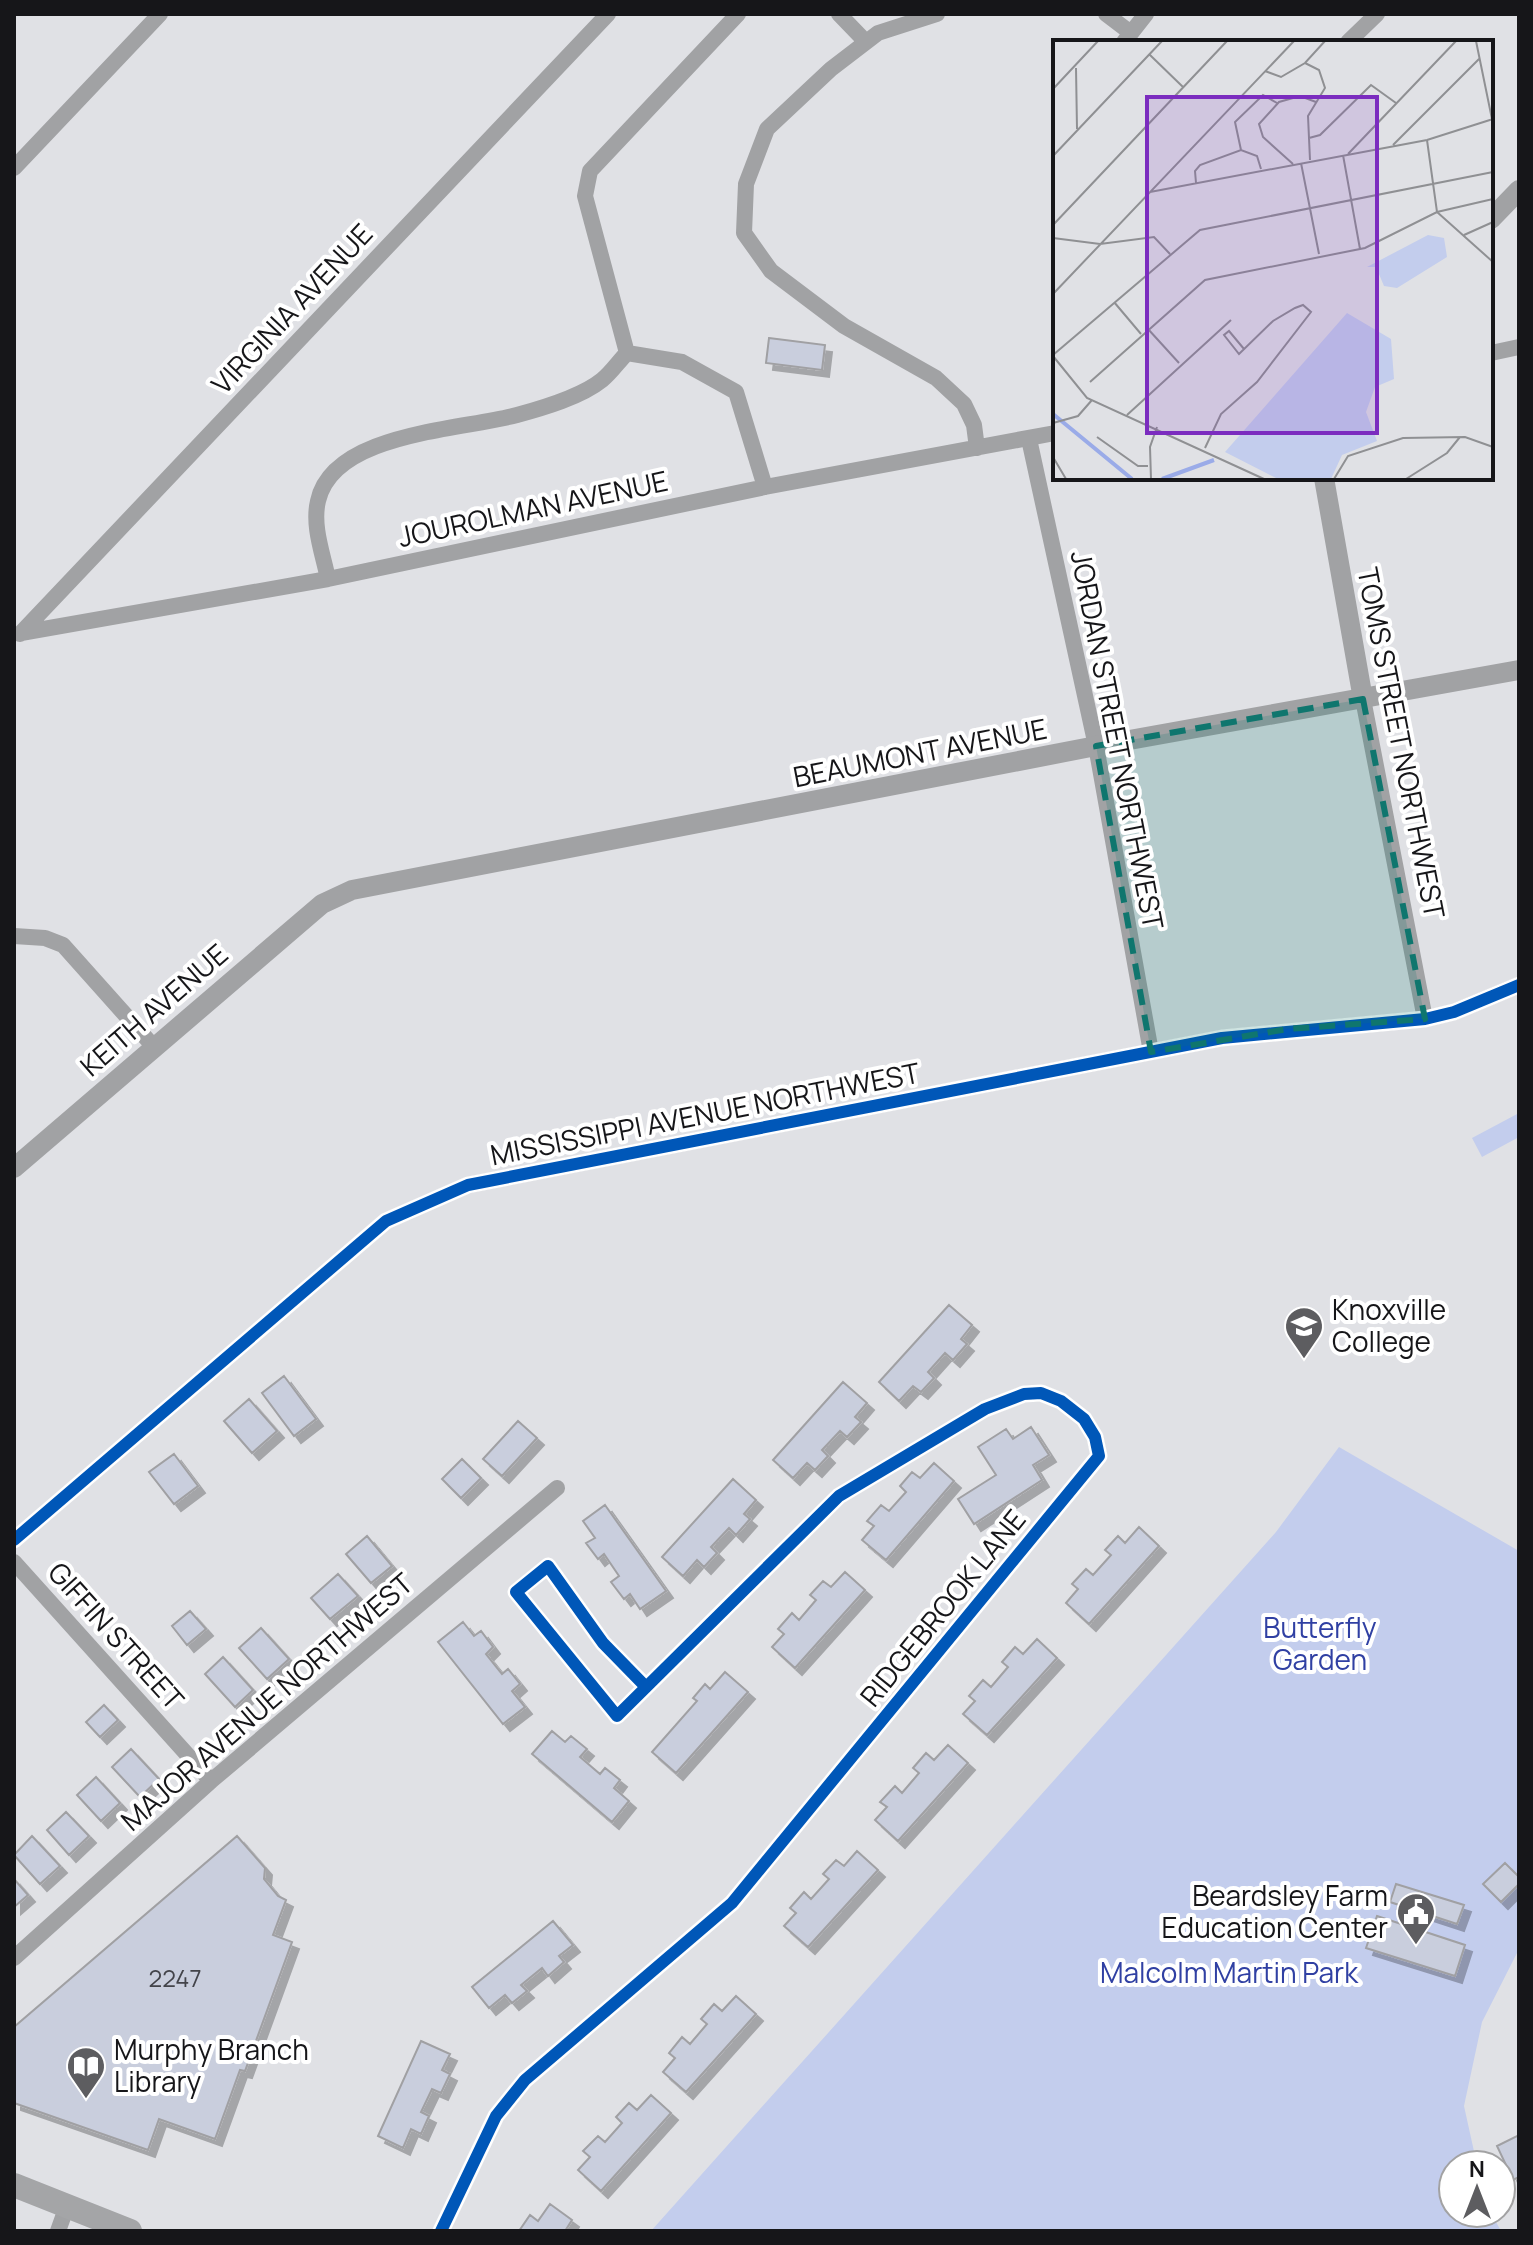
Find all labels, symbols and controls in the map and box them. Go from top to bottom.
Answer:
inset map [1053,40,1493,480]
street label: VIRGINIA AVENUE [202,215,380,402]
street label: JOUROLMAN AVENUE [395,461,671,555]
street label: JORDAN STREET NORTHWEST [1063,547,1173,933]
street label: TOMS STREET NORTHWEST [1349,564,1455,922]
street label: BEAUMONT AVENUE [790,709,1050,795]
street label: KEITH AVENUE [71,935,235,1084]
street label: MISSISSIPPI AVENUE NORTHWEST [487,1053,923,1173]
place label: Knoxville College [1332,1290,1446,1360]
school or university icon: Knoxville College [1283,1305,1325,1360]
street label: RIDGEBROOK LANE [851,1501,1033,1714]
street label: GIFFIN STREET [40,1553,193,1717]
street label: MAJOR AVENUE NORTHWEST [112,1564,421,1839]
park label: Butterfly Garden [1263,1608,1377,1678]
place label: Beardsley Farm Education Center [1162,1876,1388,1946]
public building icon: Beardsley Farm Education Center [1395,1891,1437,1946]
park label: Malcolm Martin Park [1100,1953,1359,1991]
house number: 2247 [148,1961,202,1994]
place label: Murphy Branch Library [114,2030,309,2100]
library icon: Murphy Branch Library [65,2045,107,2100]
north arrow [1437,2149,1517,2229]
text: N [1469,2154,1485,2184]

